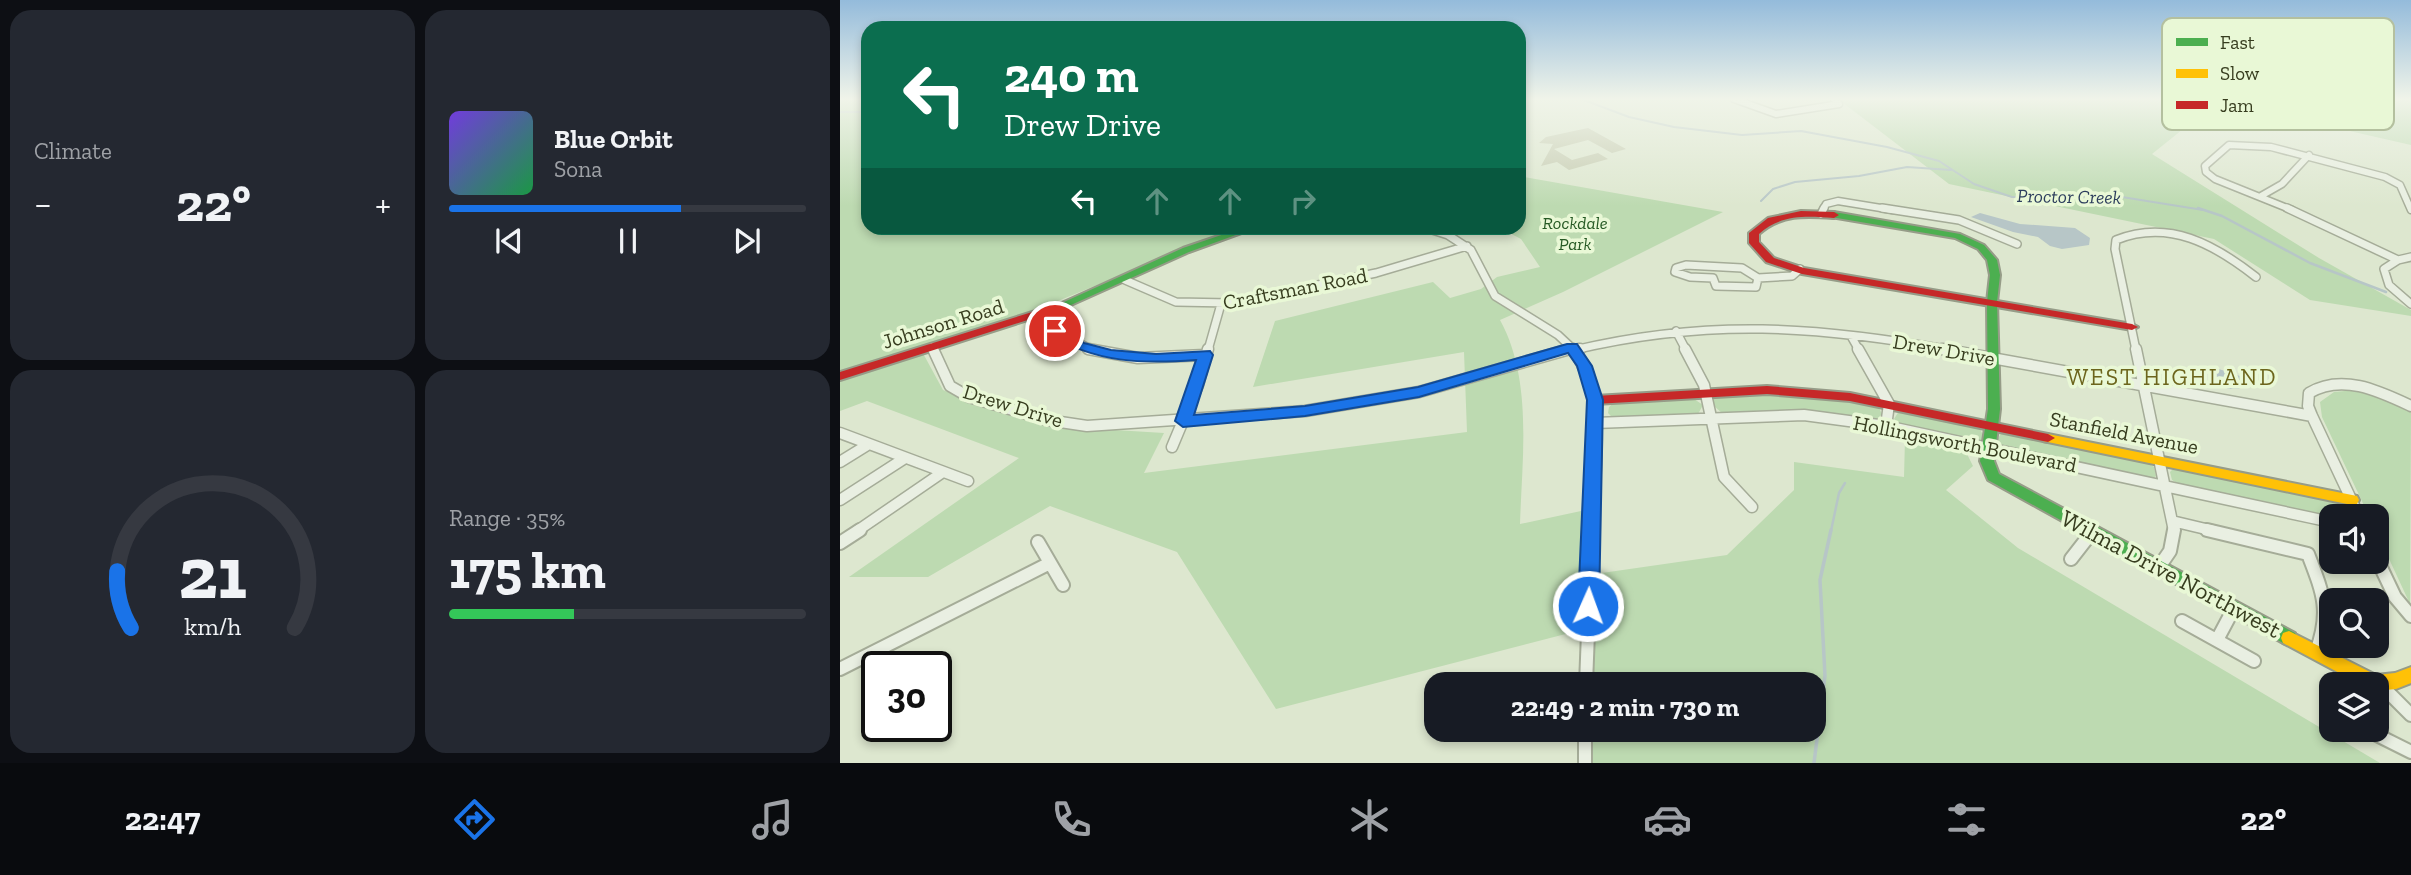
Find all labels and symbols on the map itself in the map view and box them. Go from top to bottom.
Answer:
legend [2162,18,2394,130]
text: Fast [2220,31,2255,54]
text: Slow [2220,62,2260,85]
text: Jam [2220,94,2254,117]
water label: Proctor Creek [2017,184,2121,209]
park label: Rockdale Park [1542,212,1608,255]
street label: Craftsman Road [1221,262,1370,315]
street label: Johnson Road [879,293,1007,354]
pin [1025,301,1085,361]
street label: Drew Drive [1891,328,1997,371]
district label: WEST HIGHLAND [2067,363,2277,391]
street label: Drew Drive [960,378,1066,433]
street label: Stanfield Avenue [2048,406,2201,459]
street label: Hollingsworth Boulevard [1851,410,2079,478]
street label: Wilma Drive Northwest [2056,503,2286,644]
position arrow [1551,569,1625,643]
speed limit sign: 30 [861,651,952,742]

